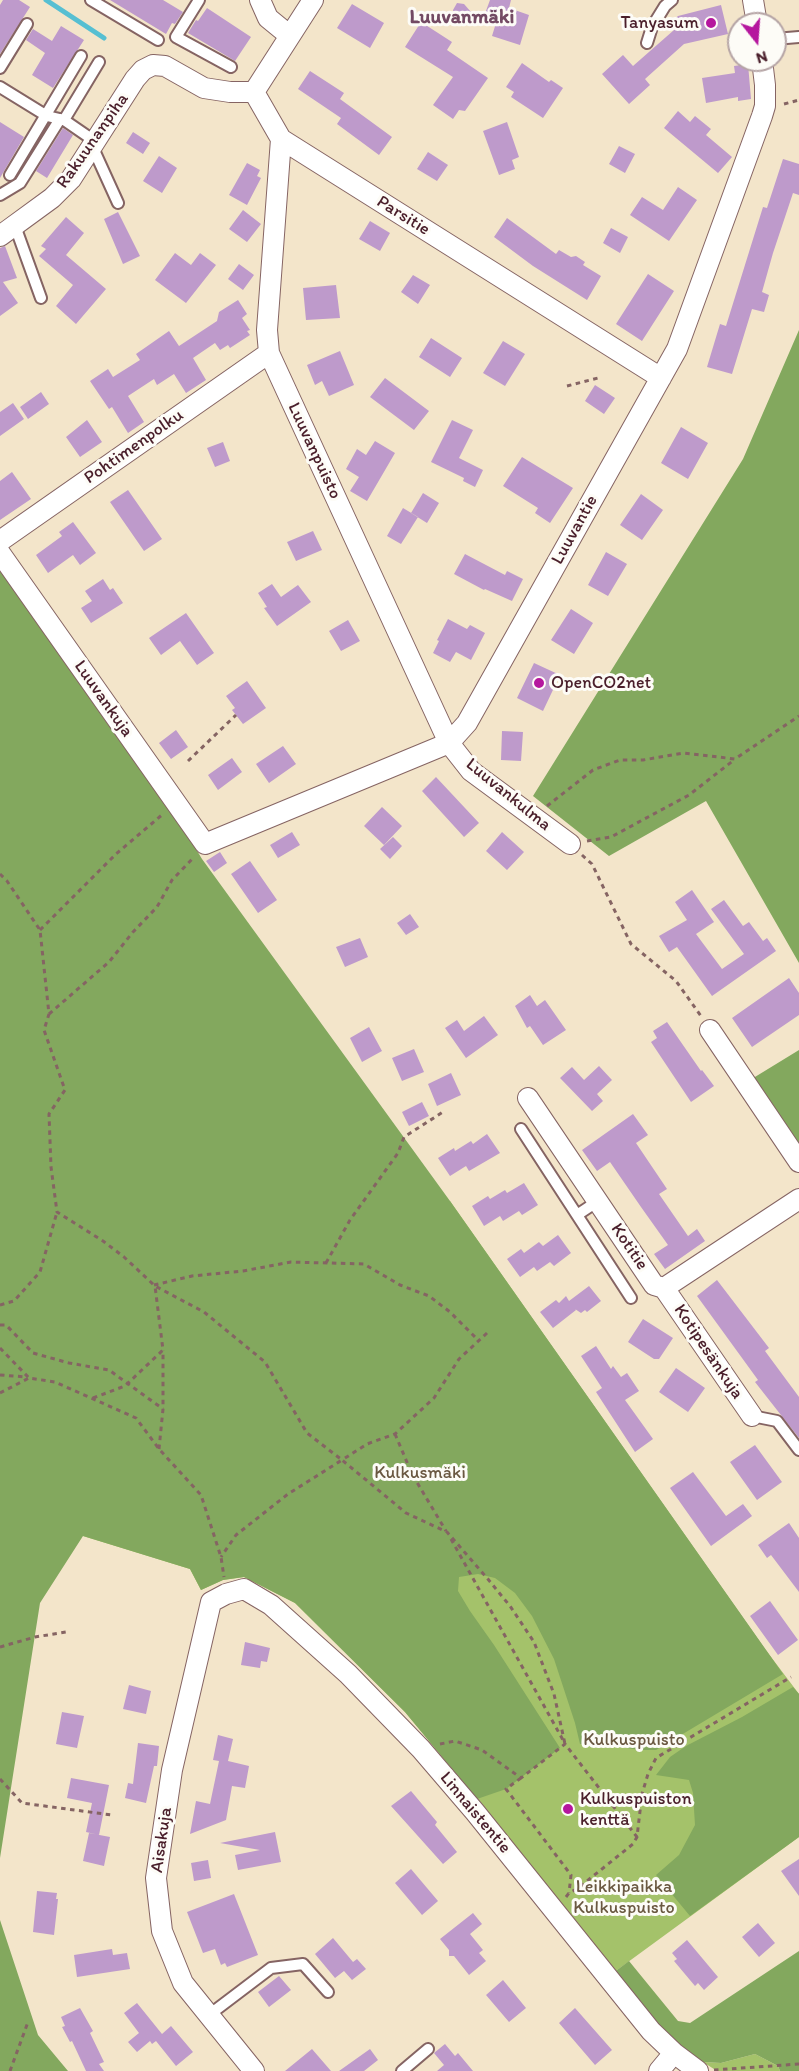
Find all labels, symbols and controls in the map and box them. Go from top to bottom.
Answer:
district label: Luuvanmäki [410,6,514,30]
place label: Tanyasum [621,12,699,34]
north arrow [727,12,787,72]
marker: Tanyasum [704,16,718,30]
text: N [754,47,770,68]
street label: Rakuunanpiha [52,89,134,193]
street label: Parsitie [372,191,434,241]
street label: Luuvanpuisto [282,399,346,503]
street label: Pohtimenpolku [80,405,188,489]
street label: Luuvantie [547,492,603,568]
street label: Luuvankuja [69,657,137,741]
place label: OpenCO2net [551,672,651,694]
marker: OpenCO2net [532,676,546,690]
street label: Luuvankulma [461,754,555,836]
street label: Kotitie [606,1219,652,1275]
street label: Kotipesänkuja [668,1301,748,1403]
park label: Kulkusmäki [374,1462,466,1484]
park label: Kulkuspuisto [583,1729,685,1751]
street label: Linnaistentie [435,1768,515,1858]
place label: Kulkuspuiston kenttä [580,1788,692,1830]
marker: Kulkuspuiston kenttä [561,1802,575,1816]
street label: Aisakuja [147,1806,177,1874]
park label: Leikkipaikka Kulkuspuisto [573,1876,675,1918]

